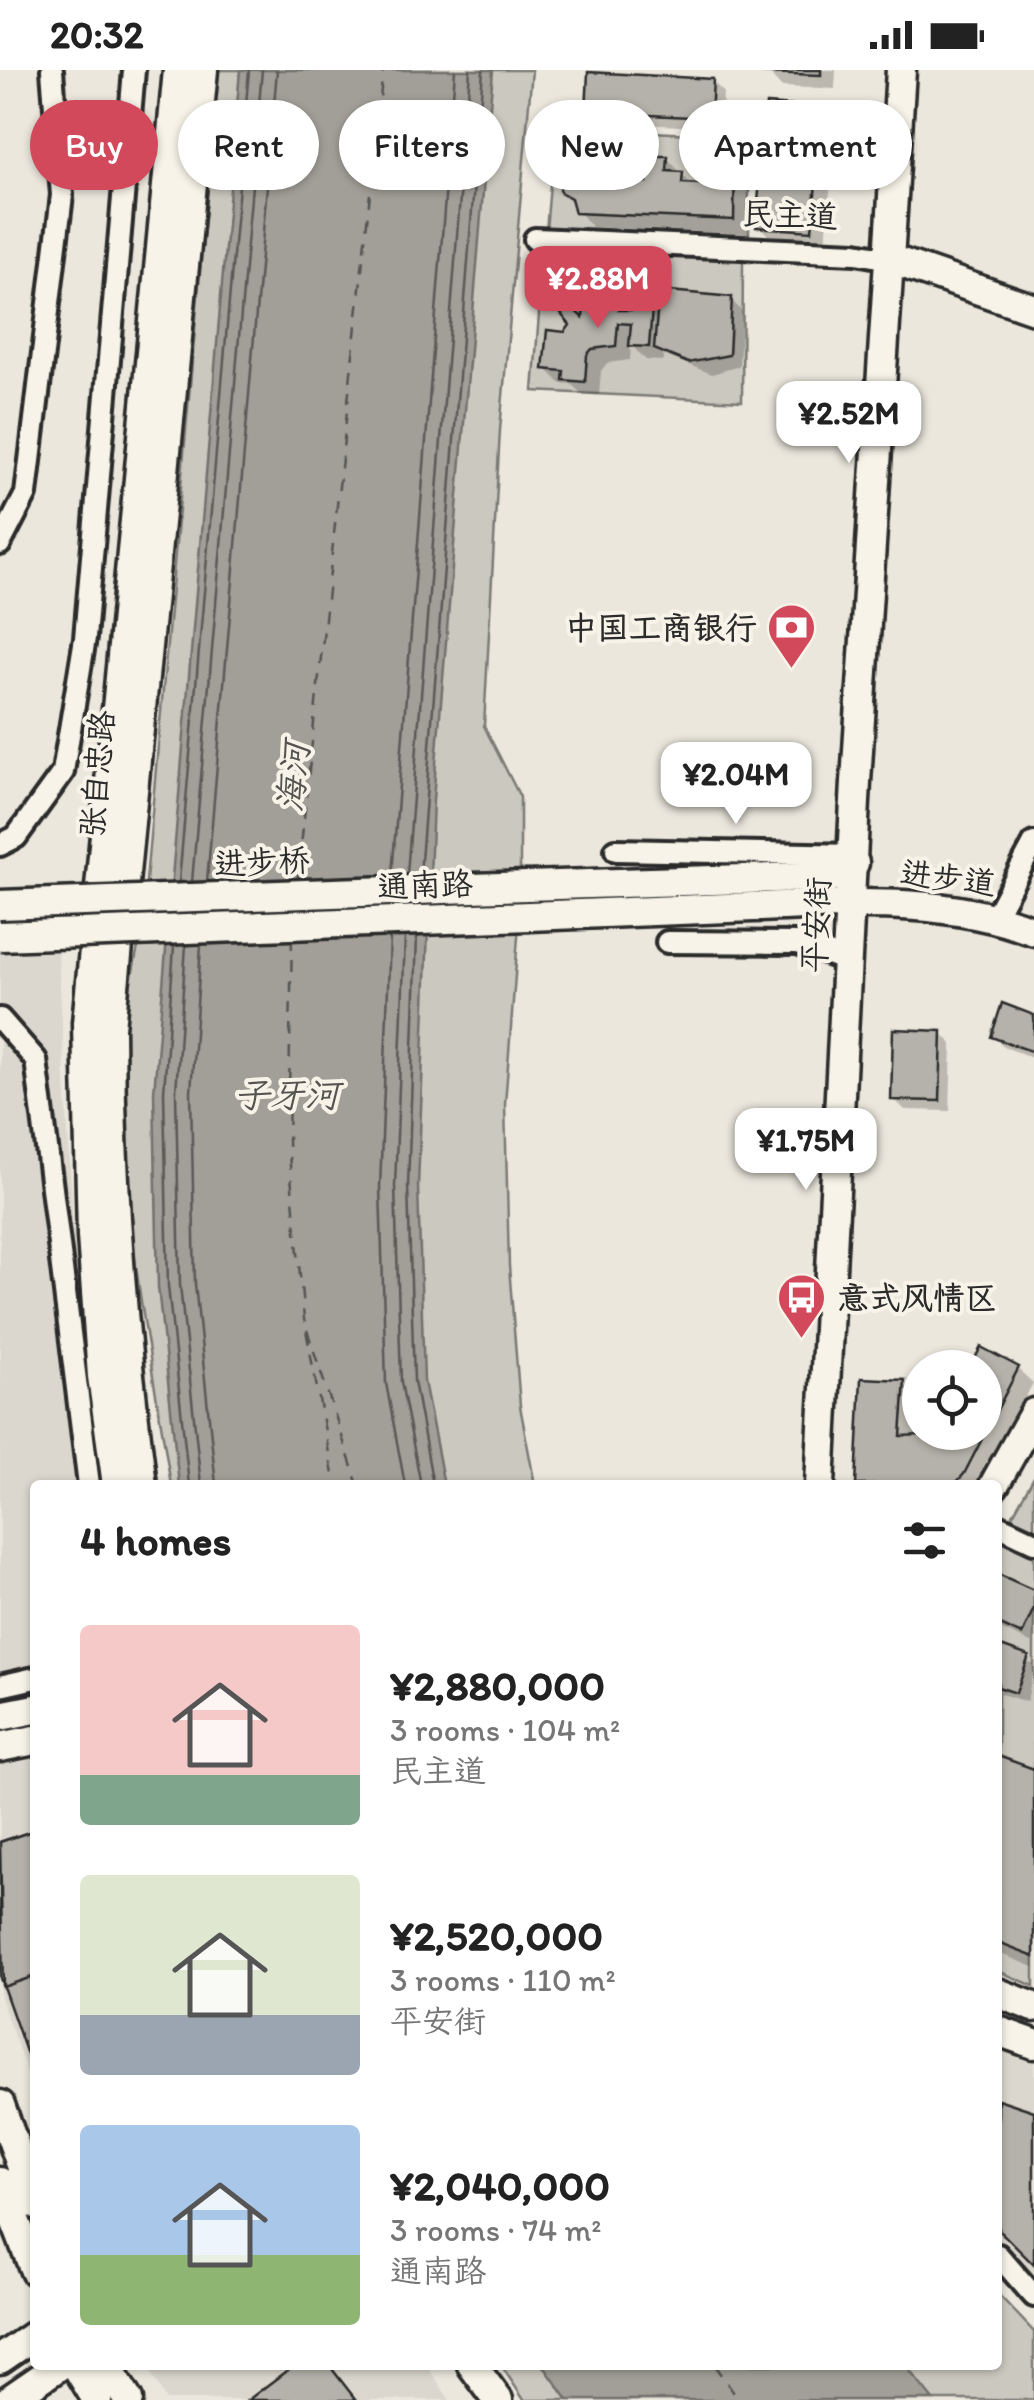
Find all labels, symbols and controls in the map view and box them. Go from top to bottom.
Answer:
text: 20:32 [50,12,143,58]
chip: Buy [30,100,158,190]
chip: Rent [178,100,319,190]
chip: Filters [339,100,505,190]
chip: New [525,100,659,190]
chip: Apartment [679,100,912,190]
street label: 民主道 [741,194,839,236]
pin: ¥2.88M [517,246,679,331]
text: ¥2.88M [547,259,649,297]
pin: ¥2.52M [768,381,930,466]
text: ¥2.52M [798,394,900,432]
bank icon: 中国工商银行 [766,602,818,670]
place label: 中国工商银行 [565,609,757,647]
street label: 张自忠路 [72,709,122,839]
water label: 海河 [268,735,318,814]
pin: ¥2.04M [655,742,817,827]
text: ¥2.04M [683,755,789,793]
street label: 进步桥 [213,841,311,883]
street label: 进步道 [898,853,998,903]
street label: 通南路 [376,864,474,906]
street label: 平安街 [795,876,837,974]
water label: 子牙河 [234,1074,344,1116]
pin: ¥1.75M [725,1108,887,1193]
text: ¥1.75M [757,1121,855,1159]
bus stop icon: 意式风情区 [776,1272,828,1340]
place label: 意式风情区 [837,1279,997,1317]
map controls [902,1350,1002,1450]
button: locate [902,1350,1002,1450]
icon: filters [897,1513,952,1568]
text: 4 homes [80,1515,231,1566]
text: ¥2,880,000 [390,1660,605,1711]
icon: home [160,1665,280,1785]
text: 3 rooms · 104 m² [390,1711,620,1749]
text: 民主道 [390,1752,486,1790]
text: ¥2,520,000 [390,1910,603,1961]
icon: home [160,1915,280,2035]
text: 3 rooms · 110 m² [390,1961,616,1999]
text: 平安街 [390,2002,486,2040]
text: ¥2,040,000 [390,2160,610,2211]
icon: home [160,2165,280,2285]
text: 3 rooms · 74 m² [390,2211,601,2249]
text: 通南路 [390,2252,486,2290]

